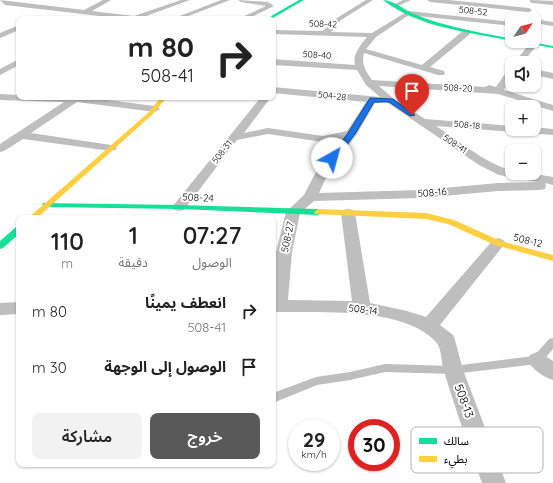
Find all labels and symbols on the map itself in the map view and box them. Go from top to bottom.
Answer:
street label: 508-52 [458,4,488,17]
north arrow [505,12,541,48]
street label: 508-42 [309,18,337,29]
street label: 508-40 [302,48,332,61]
pin [395,74,429,115]
street label: 508-20 [443,81,473,94]
street label: 504-28 [317,89,347,102]
street label: 508-18 [453,118,481,131]
street label: 508-41 [441,132,469,156]
position arrow [311,137,353,179]
street label: 508-31 [209,138,234,166]
street label: 508-16 [417,185,448,200]
street label: 508-24 [182,190,214,205]
street label: 508-27 [278,220,297,254]
street label: 508-12 [512,231,544,250]
street label: 508-14 [348,301,378,318]
street label: 508-13 [451,382,478,420]
speed limit sign: 30 [348,419,400,471]
legend [411,427,543,473]
text: سالك [444,434,469,448]
text: بطيء [444,452,467,469]

